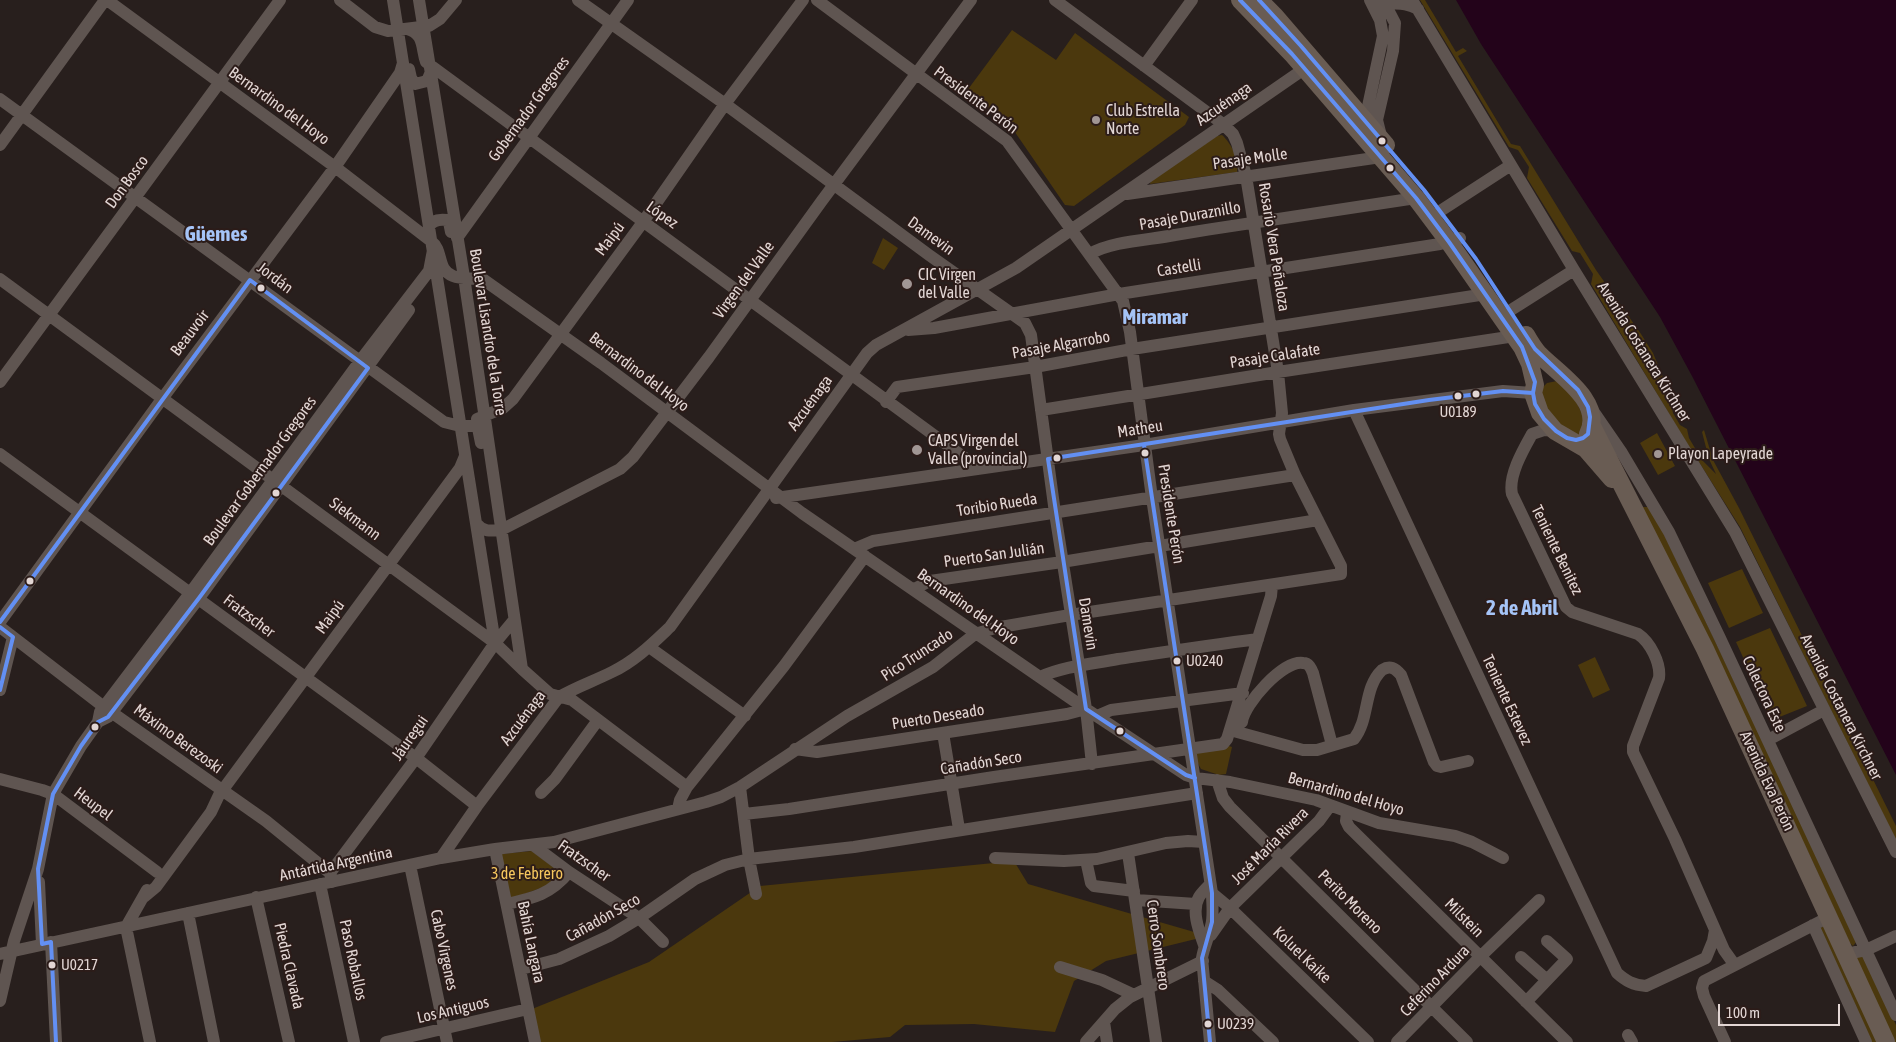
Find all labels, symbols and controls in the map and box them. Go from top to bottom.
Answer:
street label: Gobernador Gregores [485,53,573,165]
street label: Presidente Perón [930,62,1022,138]
street label: Bernardino del Hoyo [225,63,333,149]
street label: Azcuénaga [1192,78,1256,130]
place label: Club Estrella Norte [1106,101,1180,139]
marker: Club Estrella Norte [1090,114,1102,126]
unlabelled marker [1377,136,1387,146]
street label: Pasaje Molle [1212,144,1288,174]
street label: Don Bosco [101,152,153,212]
unlabelled marker [1385,163,1395,173]
street label: Rosario Vera Peñaloza [1254,181,1294,313]
street label: López [642,197,682,233]
street label: Pasaje Duraznillo [1138,198,1242,234]
street label: Damevin [904,213,958,259]
street label: Maipú [591,218,629,260]
district label: Güemes [185,221,247,247]
street label: Virgen del Valle [709,237,779,323]
street label: Boulevar Lisandro de la Torre [465,247,511,417]
street label: Castelli [1156,255,1202,281]
street label: Jordán [253,258,297,298]
place label: CIC Virgen del Valle [918,265,976,303]
marker: CIC Virgen del Valle [900,277,914,291]
street label: Avenida Costanera Kirchner [1593,279,1695,425]
unlabelled marker [256,283,266,293]
district label: Miramar [1122,304,1188,330]
street label: Beauvoir [167,306,213,360]
street label: Pasaje Algarrobo [1011,327,1111,363]
street label: Bernardino del Hoyo [585,328,693,416]
street label: Pasaje Calafate [1229,339,1321,373]
street label: Azcuénaga [784,372,836,434]
unlabelled marker [1471,389,1481,399]
marker: U0189 [1453,391,1463,401]
street label: Boulevar Gobernador Gregores [199,393,321,549]
place label: U0189 [1439,403,1477,421]
street label: Matheu [1116,416,1164,442]
place label: CAPS Virgen del Valle (provincial) [928,431,1027,469]
marker: CAPS Virgen del Valle (provincial) [910,443,924,457]
place label: Playon Lapeyrade [1668,444,1773,464]
unlabelled marker [1140,448,1150,458]
marker: Playon Lapeyrade [1652,448,1664,460]
unlabelled marker [1052,453,1062,463]
street label: Presidente Perón [1154,463,1188,565]
unlabelled marker [271,488,281,498]
street label: Toribio Rueda [956,489,1038,521]
street label: Siekmann [326,494,384,544]
street label: Teniente Benitez [1527,502,1587,598]
street label: Puerto San Julián [942,538,1046,572]
street label: Bernardino del Hoyo [913,565,1023,649]
unlabelled marker [25,576,35,586]
street label: Fratzscher [219,590,279,642]
district label: 2 de Abril [1486,595,1558,621]
street label: Maipú [311,596,349,638]
street label: Damevin [1074,596,1102,652]
street label: Pico Truncado [878,625,956,685]
street label: Avenida Costanera Kirchner [1796,631,1886,783]
place label: U0240 [1186,652,1223,670]
street label: Teniente Estevez [1478,652,1536,748]
street label: Colectora Este [1738,653,1790,735]
marker: U0240 [1172,656,1182,666]
street label: Azcuénaga [496,687,550,749]
street label: Máximo Berezoski [130,700,226,778]
street label: Puerto Deseado [890,700,986,734]
street label: Jáuregui [388,712,432,764]
unlabelled marker [90,722,100,732]
unlabelled marker [1115,726,1125,736]
street label: Avenida Eva Perón [1735,728,1799,834]
street label: Cañadón Seco [939,747,1023,779]
street label: Bernardino del Hoyo [1286,768,1406,820]
street label: Heupel [70,783,116,825]
street label: José María Rivera [1227,803,1313,889]
street label: Fratzscher [554,836,614,886]
street label: Antártida Argentina [278,843,394,885]
park label: 3 de Febrero [491,864,563,884]
street label: Perito Moreno [1314,866,1386,938]
street label: Cañadón Seco [562,890,644,946]
street label: Milstein [1440,894,1488,942]
street label: Bahía Langara [513,899,549,985]
street label: Cerro Sombrero [1142,899,1174,991]
street label: Cabo Virgenes [426,908,462,992]
street label: Paso Roballos [335,918,371,1002]
street label: Piedra Clavada [270,921,308,1011]
street label: Koluel Kaike [1269,923,1335,987]
street label: Ceferino Ardura [1396,941,1474,1021]
place label: U0217 [61,956,98,974]
marker: U0217 [47,960,57,970]
street label: Los Antiguos [415,992,491,1028]
scale bar [1721,994,1844,1026]
text: 100 m [1726,1004,1760,1021]
place label: U0239 [1217,1015,1254,1033]
marker: U0239 [1203,1019,1213,1029]

